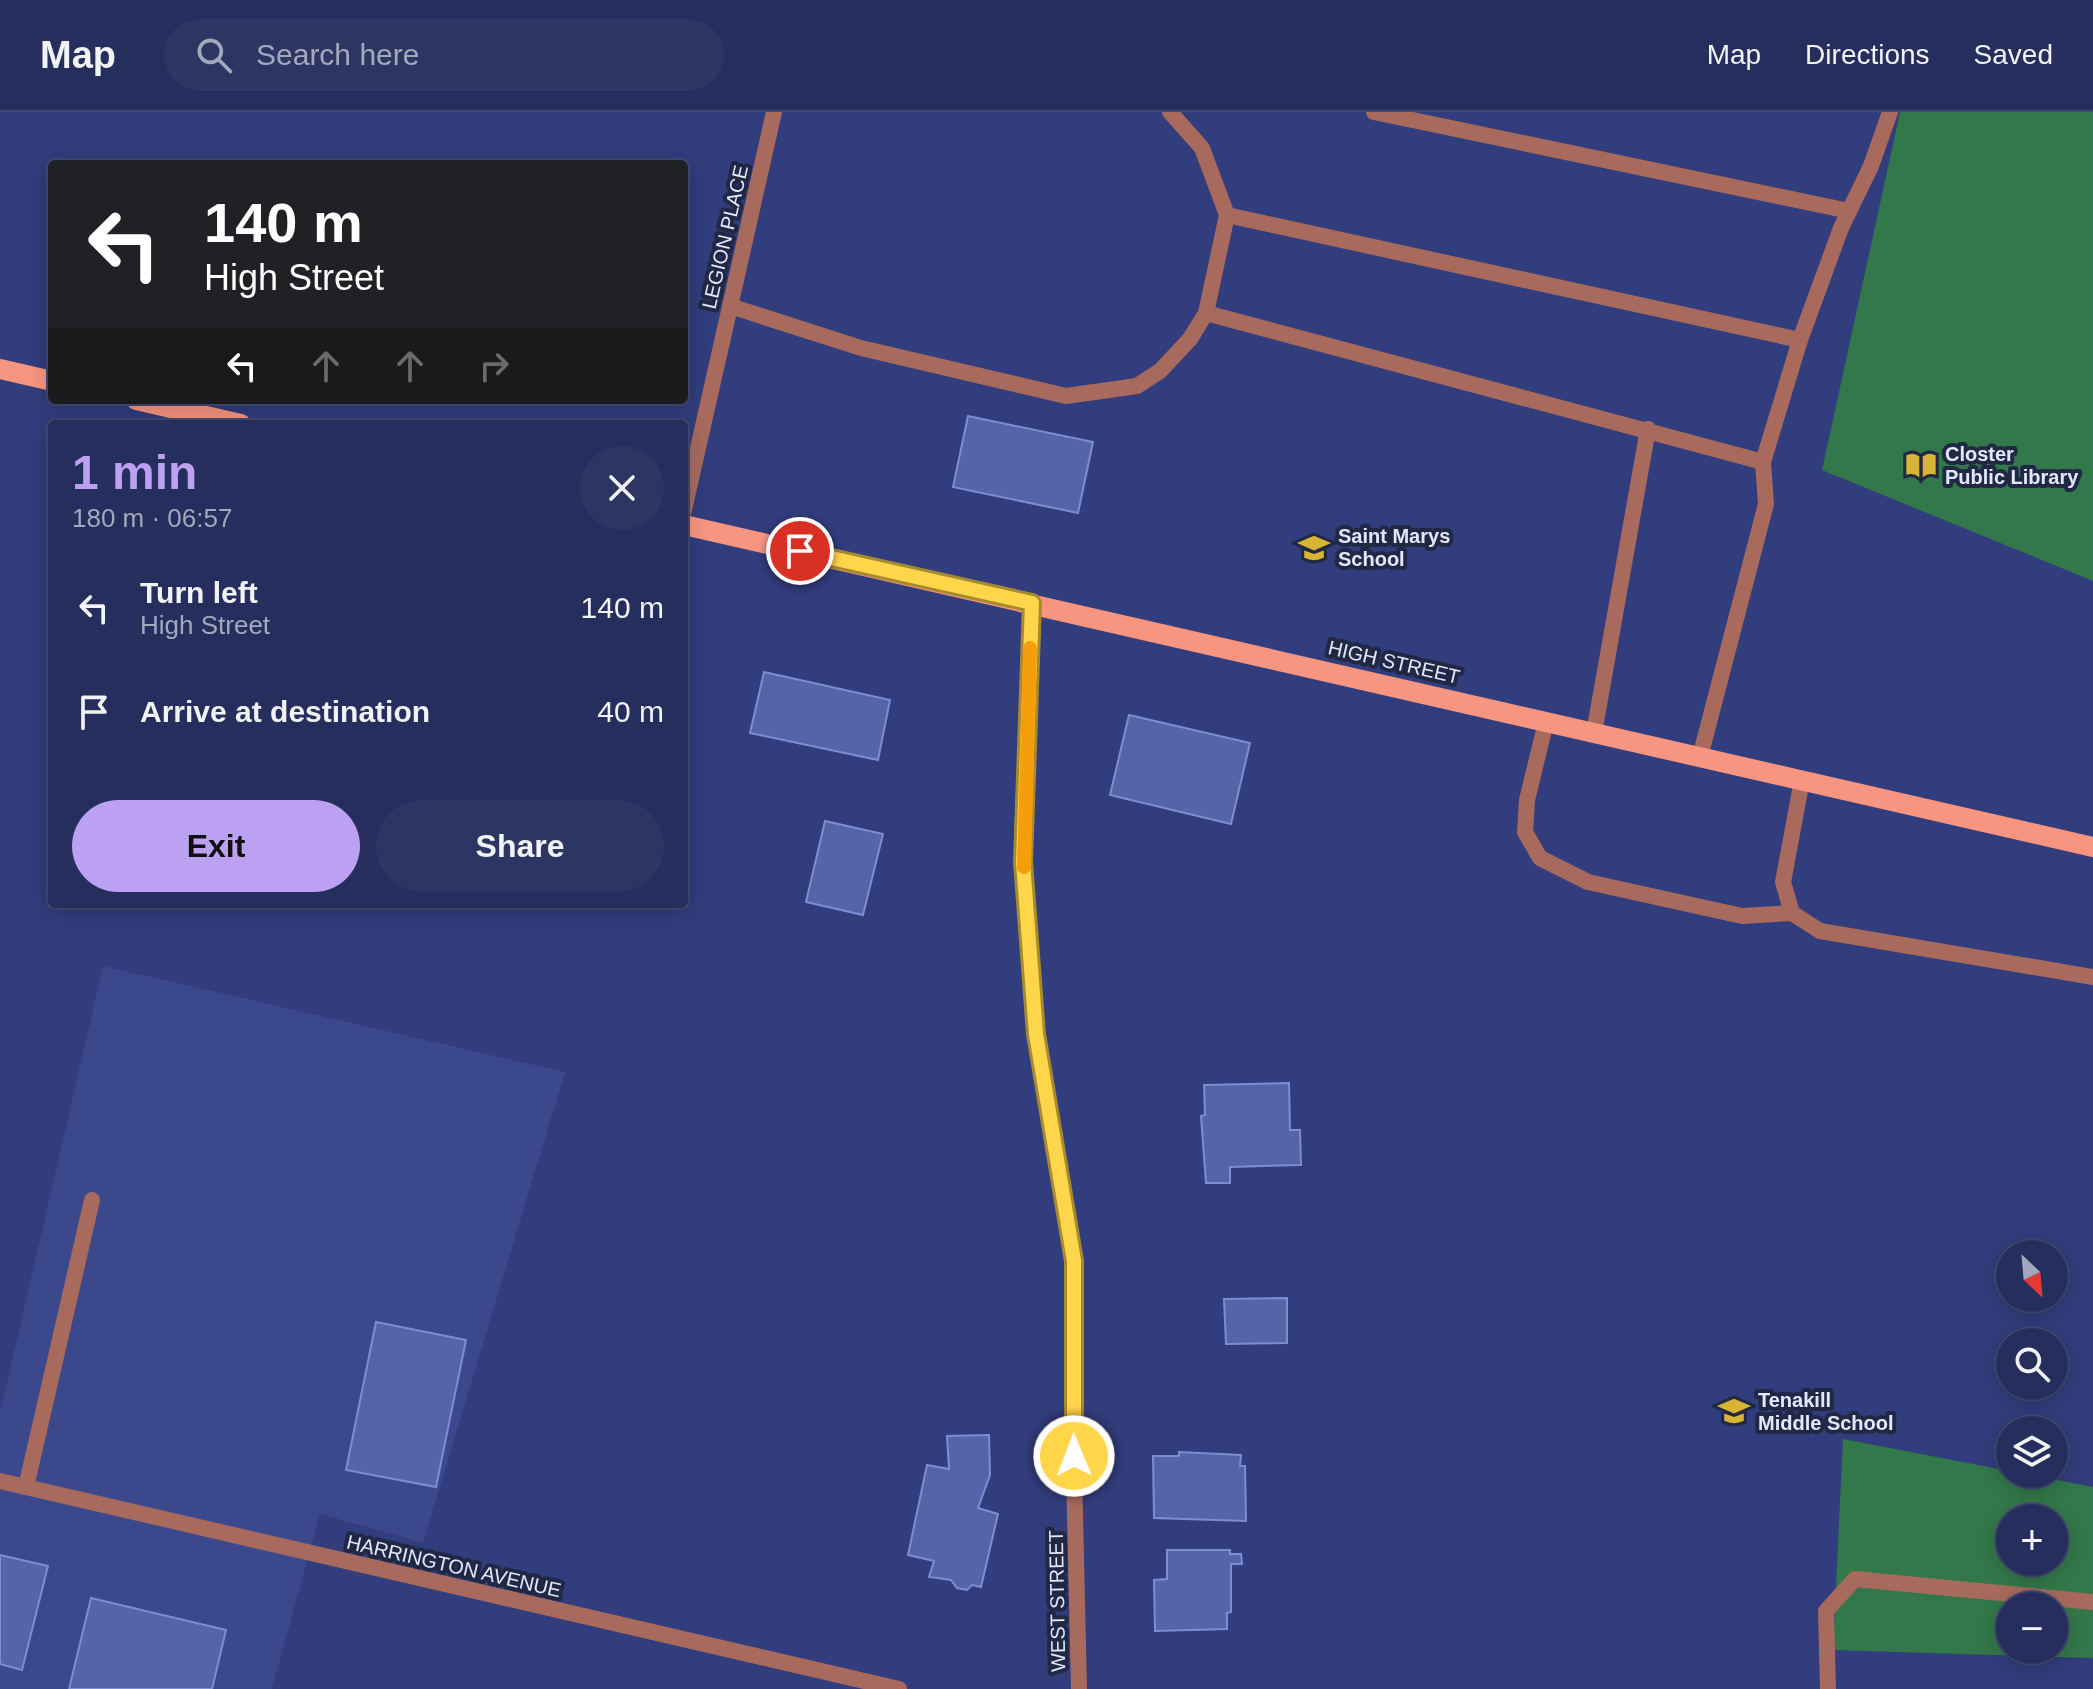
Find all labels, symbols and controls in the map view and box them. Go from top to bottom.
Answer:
search box [164,19,724,91]
icon: search [192,33,236,77]
text: Map [40,34,116,76]
text: Search here [256,38,419,71]
text: Map [1707,39,1761,70]
text: Directions [1805,39,1930,70]
text: Saved [1974,39,2053,70]
street label: LEGION PLACE [698,163,752,311]
text: 140 m [204,191,363,254]
icon: left [72,192,176,296]
text: High Street [204,257,384,298]
icon: left [220,344,264,388]
icon: ahead [304,344,348,388]
icon: ahead [388,344,432,388]
icon: right [472,344,516,388]
place label: Closter Public Library [1945,443,2079,488]
text: 1 min [72,446,197,499]
button: close [580,446,664,530]
library icon: Closter Public Library [1904,448,1938,482]
text: 180 m · 06:57 [72,503,232,533]
pin [766,517,834,585]
place label: Saint Marys School [1338,525,1450,570]
icon: arrive [778,529,822,573]
school or university icon: Saint Marys School [1297,531,1331,565]
text: Turn left [140,576,258,609]
icon: left [72,586,116,630]
text: 140 m [581,591,664,624]
text: High Street [140,610,270,640]
street label: HIGH STREET [1326,636,1462,688]
icon: arrive [72,690,116,734]
text: Arrive at destination [140,695,430,728]
text: 40 m [597,695,664,728]
button: Exit [72,800,360,892]
button: Share [376,800,664,892]
north arrow [1996,1240,2068,1312]
map controls [1996,1240,2068,1664]
button: search [1996,1328,2068,1400]
place label: Tenakill Middle School [1758,1389,1894,1434]
school or university icon: Tenakill Middle School [1717,1394,1751,1428]
position arrow [1032,1414,1116,1498]
button: layers [1996,1416,2068,1488]
button: + [1996,1504,2068,1576]
street label: WEST STREET [1045,1530,1069,1672]
street label: HARRINGTON AVENUE [345,1531,563,1601]
button: − [1996,1592,2068,1664]

